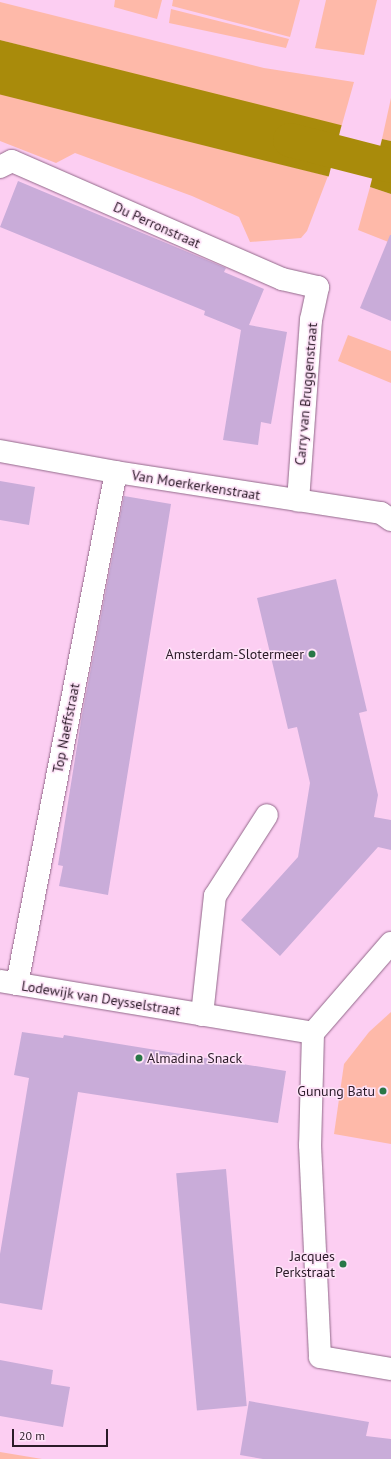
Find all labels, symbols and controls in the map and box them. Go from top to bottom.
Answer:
street label: Du Perronstraat [111,198,203,252]
street label: Carry van Bruggenstraat [291,322,321,466]
street label: Van Moerkerkenstraat [131,467,261,503]
place label: Amsterdam-Slotermeer [166,646,304,662]
marker: Amsterdam-Slotermeer [307,649,317,659]
street label: Top Naeffstraat [49,682,83,774]
street label: Lodewijk van Deysselstraat [20,977,182,1019]
place label: Almadina Snack [147,1050,242,1066]
marker: Almadina Snack [134,1053,144,1063]
place label: Gunung Batu [297,1083,375,1099]
marker: Gunung Batu [378,1086,388,1096]
place label: Jacques Perkstraat [275,1248,335,1280]
marker: Jacques Perkstraat [338,1259,348,1269]
scale bar [14,1421,110,1447]
text: 20 m [19,1428,45,1443]

